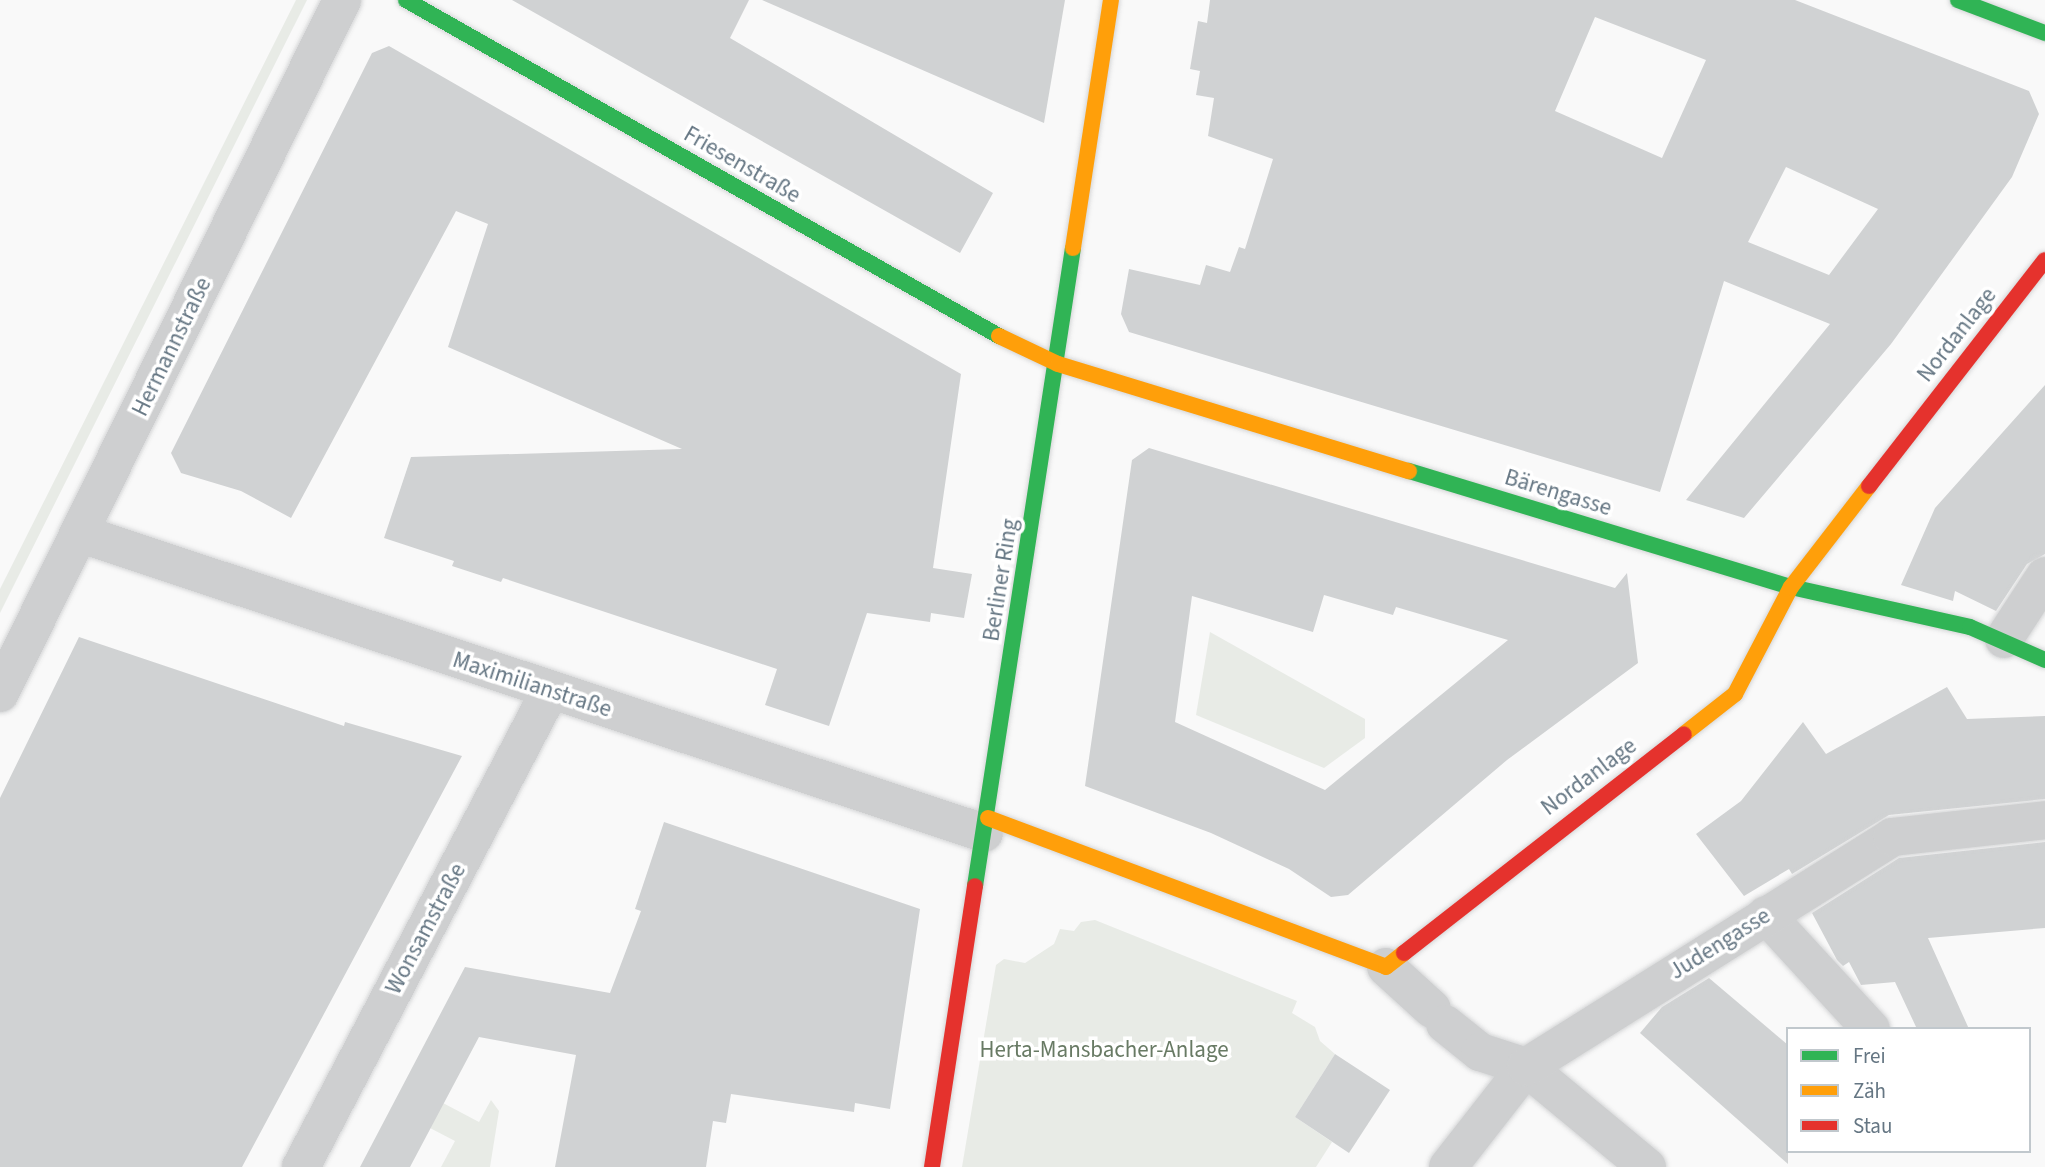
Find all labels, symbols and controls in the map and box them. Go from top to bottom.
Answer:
street label: Friesenstraße [679,120,805,210]
street label: Hermannstraße [127,273,217,421]
street label: Nordanlage [1912,282,2002,388]
street label: Bärengasse [1501,464,1615,522]
street label: Berliner Ring [978,517,1024,643]
street label: Maximilianstraße [449,646,615,724]
street label: Nordanlage [1536,732,1642,822]
street label: Wonsamstraße [380,859,472,999]
street label: Judengasse [1664,902,1776,986]
legend [1786,1027,2031,1153]
park label: Herta-Mansbacher-Anlage [979,1036,1229,1064]
text: Frei [1853,1041,1886,1071]
text: Zäh [1853,1076,1886,1106]
text: Stau [1853,1111,1892,1141]

